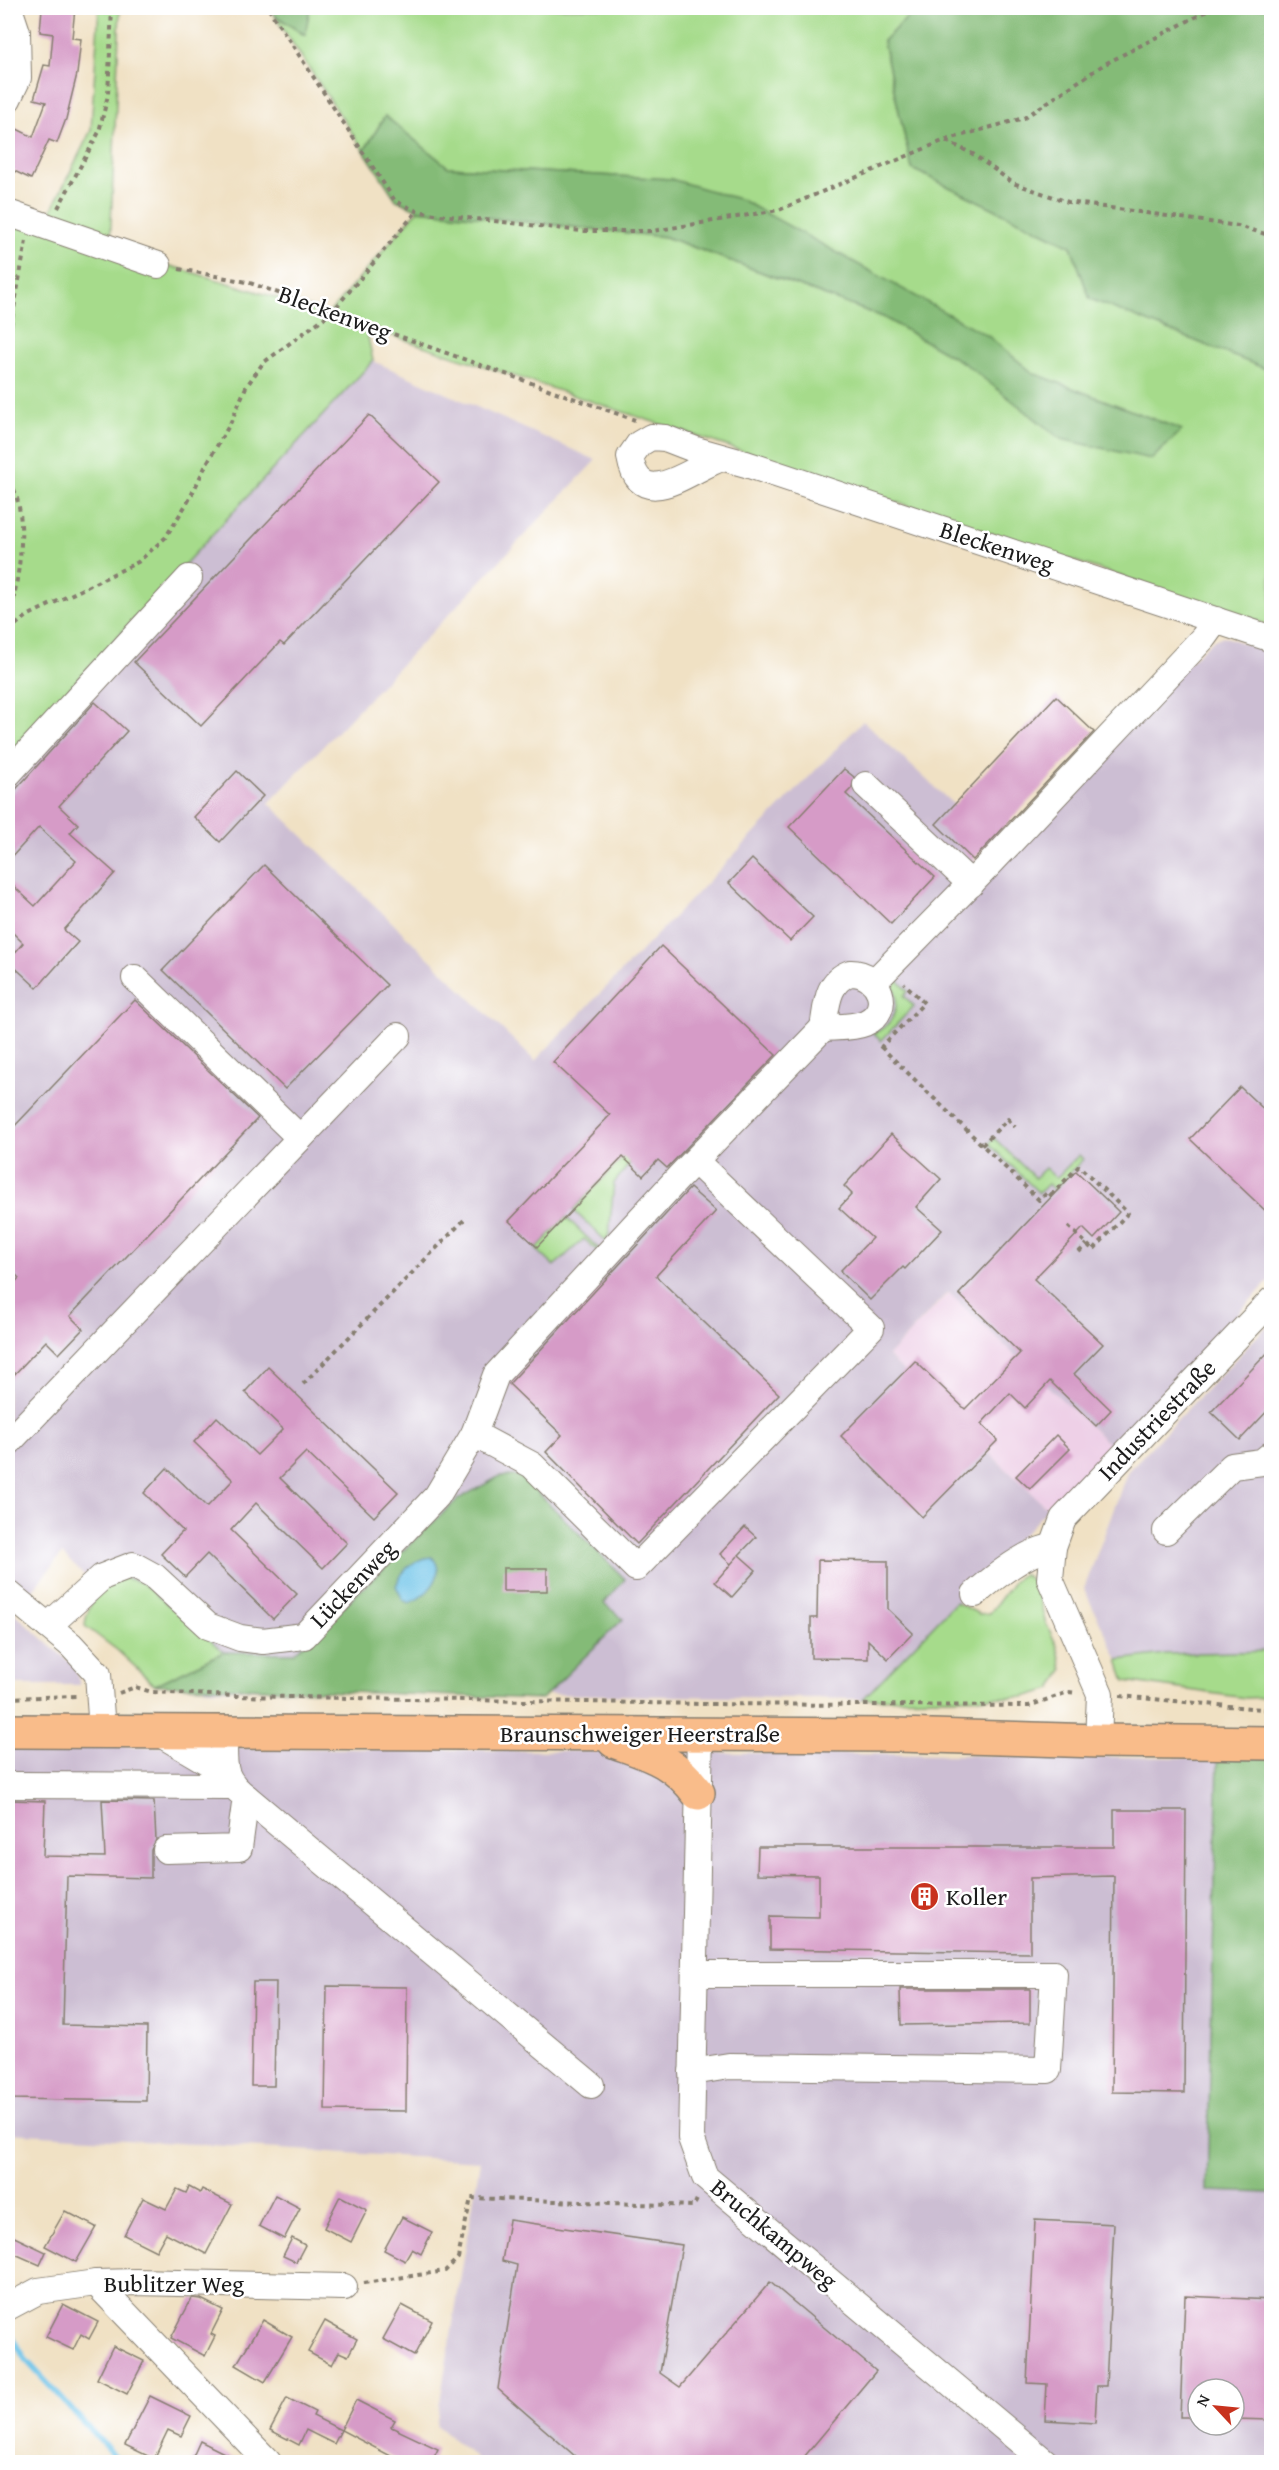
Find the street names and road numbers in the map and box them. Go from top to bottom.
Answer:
street label: Bleckenweg [274,276,397,349]
street label: Bleckenweg [936,512,1059,581]
street label: Industriestraße [1090,1351,1224,1488]
street label: Lückenweg [301,1531,404,1636]
street label: Braunschweiger Heerstraße [500,1716,780,1751]
street label: Bruchkampweg [703,2170,845,2297]
street label: Bublitzer Weg [104,2266,244,2301]

